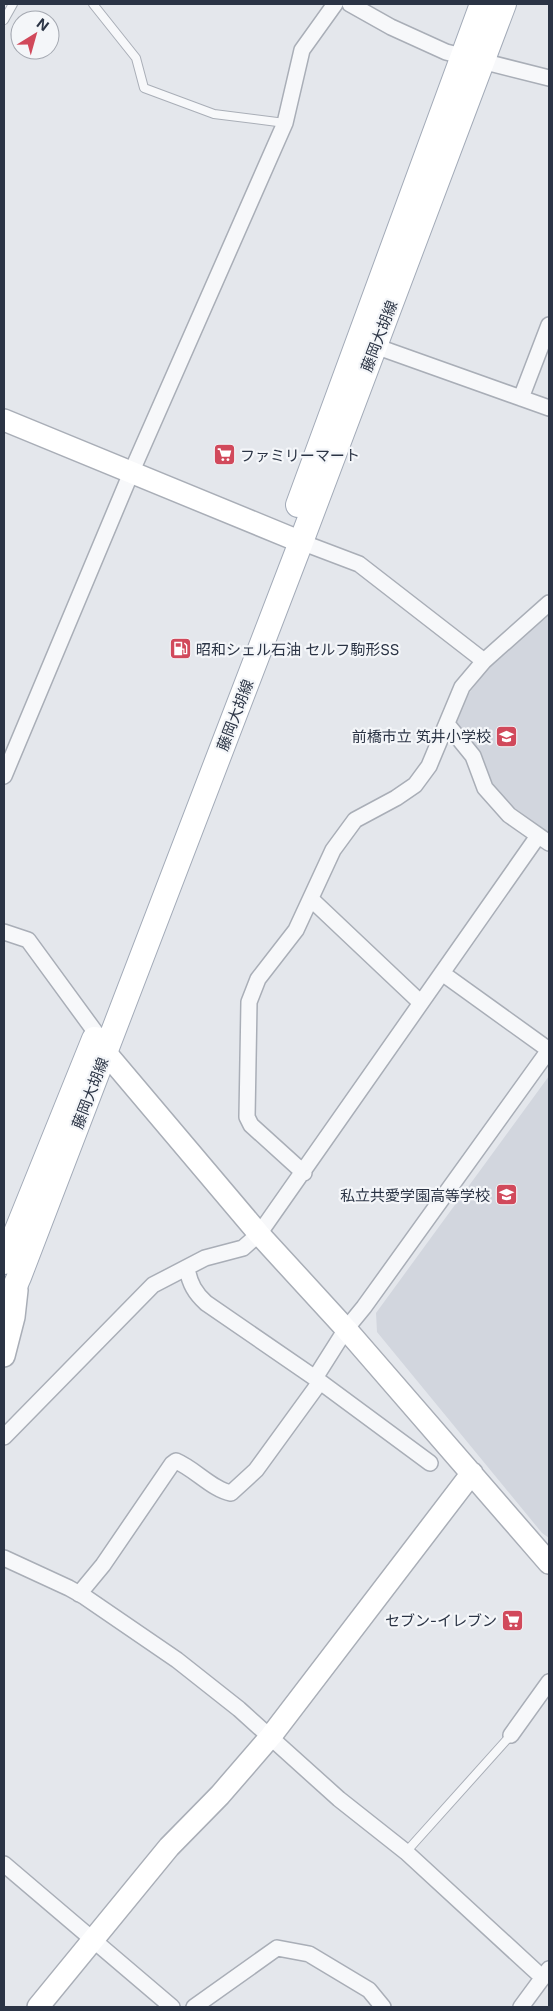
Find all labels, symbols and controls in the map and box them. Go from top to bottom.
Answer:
north arrow [10,10,60,60]
text: N [34,14,53,34]
street label: 藤岡大胡線 [357,298,401,374]
supermarket icon: ファミリーマート [212,443,236,467]
place label: ファミリーマート [240,446,360,465]
fuel station icon: 昭和シェル石油 セルフ駒形SS [168,637,192,661]
place label: 昭和シェル石油 セルフ駒形SS [196,640,399,659]
street label: 藤岡大胡線 [213,677,257,753]
school or university icon: 前橋市立 笂井小学校 [495,724,519,748]
place label: 前橋市立 笂井小学校 [352,727,491,746]
street label: 藤岡大胡線 [68,1055,112,1131]
school or university icon: 私立共愛学園高等学校 [494,1183,518,1207]
place label: 私立共愛学園高等学校 [340,1186,490,1205]
supermarket icon: セブン-イレブン [501,1608,525,1632]
place label: セブン-イレブン [385,1611,497,1630]

